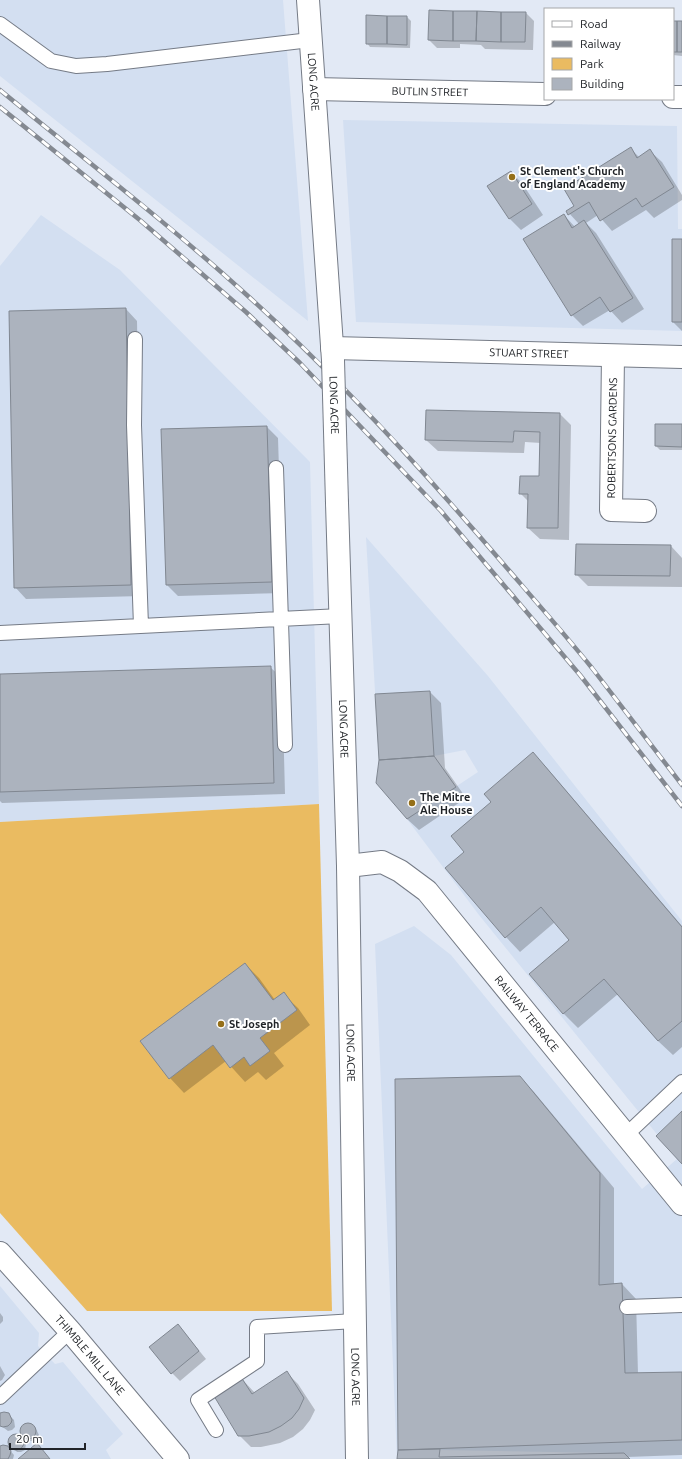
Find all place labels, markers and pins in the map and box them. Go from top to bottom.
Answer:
place label: St Clement's Church of England Academy [520,165,625,190]
marker: St Clement's Church of England Academy [507,172,517,182]
place label: The Mitre Ale House [420,791,473,816]
marker: The Mitre Ale House [407,798,417,808]
place label: St Joseph [229,1018,280,1030]
marker: St Joseph [216,1019,226,1029]

